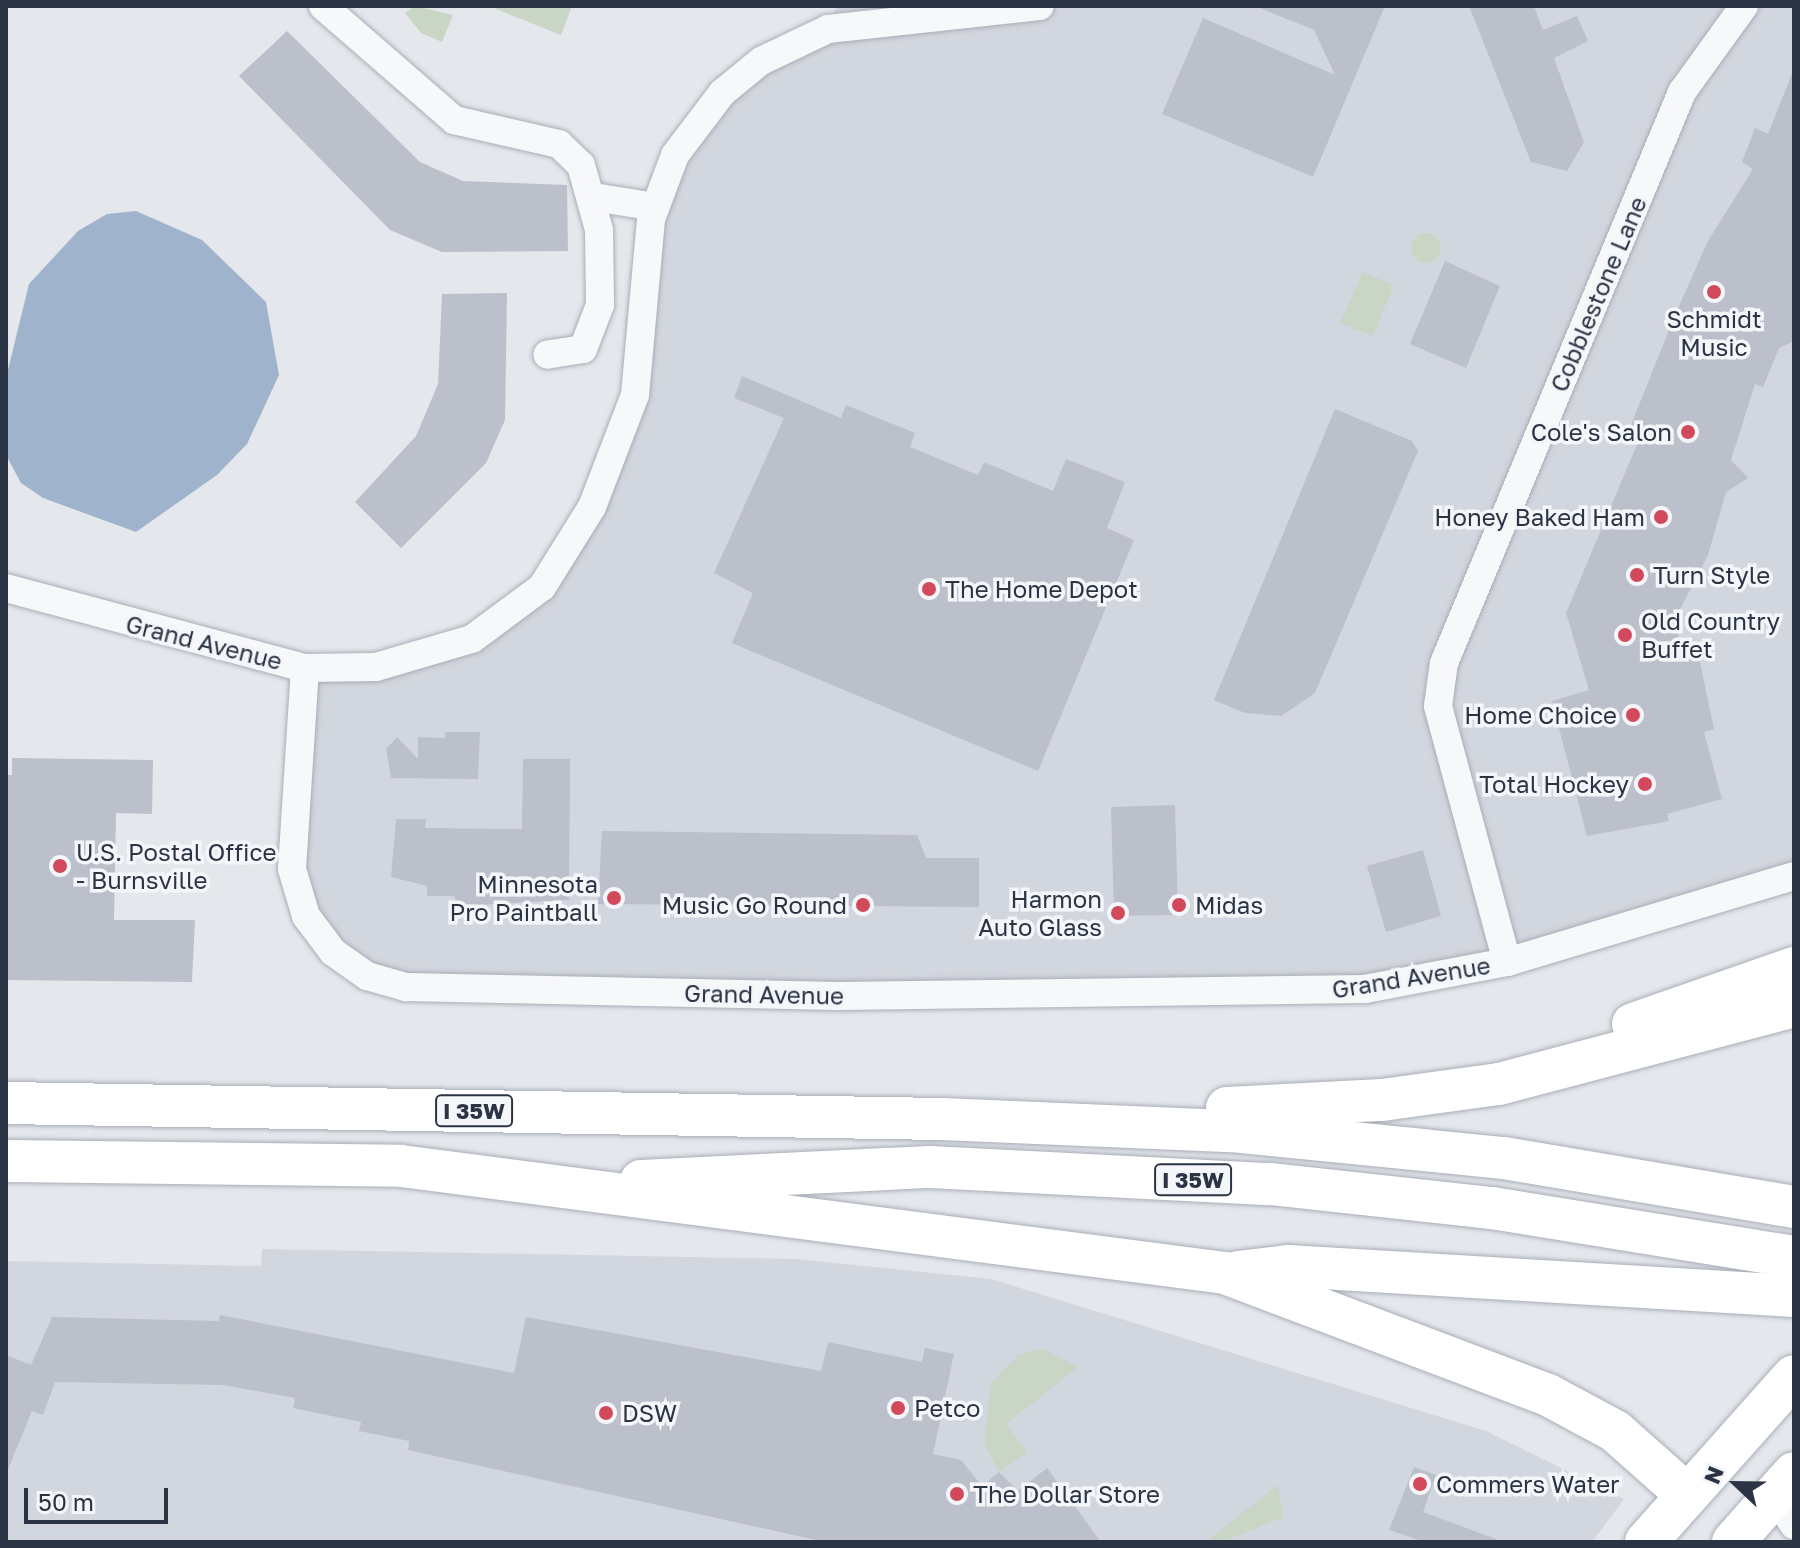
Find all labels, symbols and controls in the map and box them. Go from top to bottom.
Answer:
street label: Cobblestone Lane [1544,192,1652,396]
marker: Schmidt Music [1705,283,1723,301]
place label: Schmidt Music [1666,305,1762,361]
place label: Cole's Salon [1531,418,1672,446]
marker: Cole's Salon [1679,423,1697,441]
place label: Honey Baked Ham [1434,503,1645,531]
marker: Honey Baked Ham [1652,508,1670,526]
place label: Turn Style [1653,561,1770,589]
marker: Turn Style [1628,566,1646,584]
place label: The Home Depot [945,575,1138,603]
marker: The Home Depot [920,580,938,598]
place label: Old Country Buffet [1641,607,1780,663]
street label: Grand Avenue [123,609,285,675]
marker: Old Country Buffet [1616,626,1634,644]
place label: Home Choice [1464,701,1617,729]
marker: Home Choice [1624,706,1642,724]
place label: Total Hockey [1479,770,1629,798]
marker: Total Hockey [1636,775,1654,793]
place label: U.S. Postal Office - Burnsville [76,838,276,894]
marker: U.S. Postal Office - Burnsville [51,857,69,875]
place label: Minnesota Pro Paintball [449,870,598,926]
place label: Harmon Auto Glass [978,885,1102,941]
marker: Minnesota Pro Paintball [605,889,623,907]
place label: Music Go Round [662,891,847,919]
place label: Midas [1195,891,1263,919]
marker: Music Go Round [854,896,872,914]
marker: Midas [1170,896,1188,914]
marker: Harmon Auto Glass [1109,904,1127,922]
street label: Grand Avenue [1330,950,1492,1004]
street label: Grand Avenue [684,978,844,1010]
road number: I 35W [434,1093,514,1129]
road number: I 35W [1153,1162,1233,1198]
place label: Petco [914,1394,980,1422]
place label: DSW [622,1399,677,1427]
marker: Petco [889,1399,907,1417]
marker: DSW [597,1404,615,1422]
north arrow [1696,1444,1776,1524]
text: N [1698,1462,1729,1488]
place label: Commers Water [1436,1470,1619,1498]
scale bar [28,1472,172,1522]
marker: Commers Water [1411,1475,1429,1493]
place label: The Dollar Store [973,1480,1160,1508]
marker: The Dollar Store [948,1485,966,1503]
text: 50 m [38,1487,94,1516]

